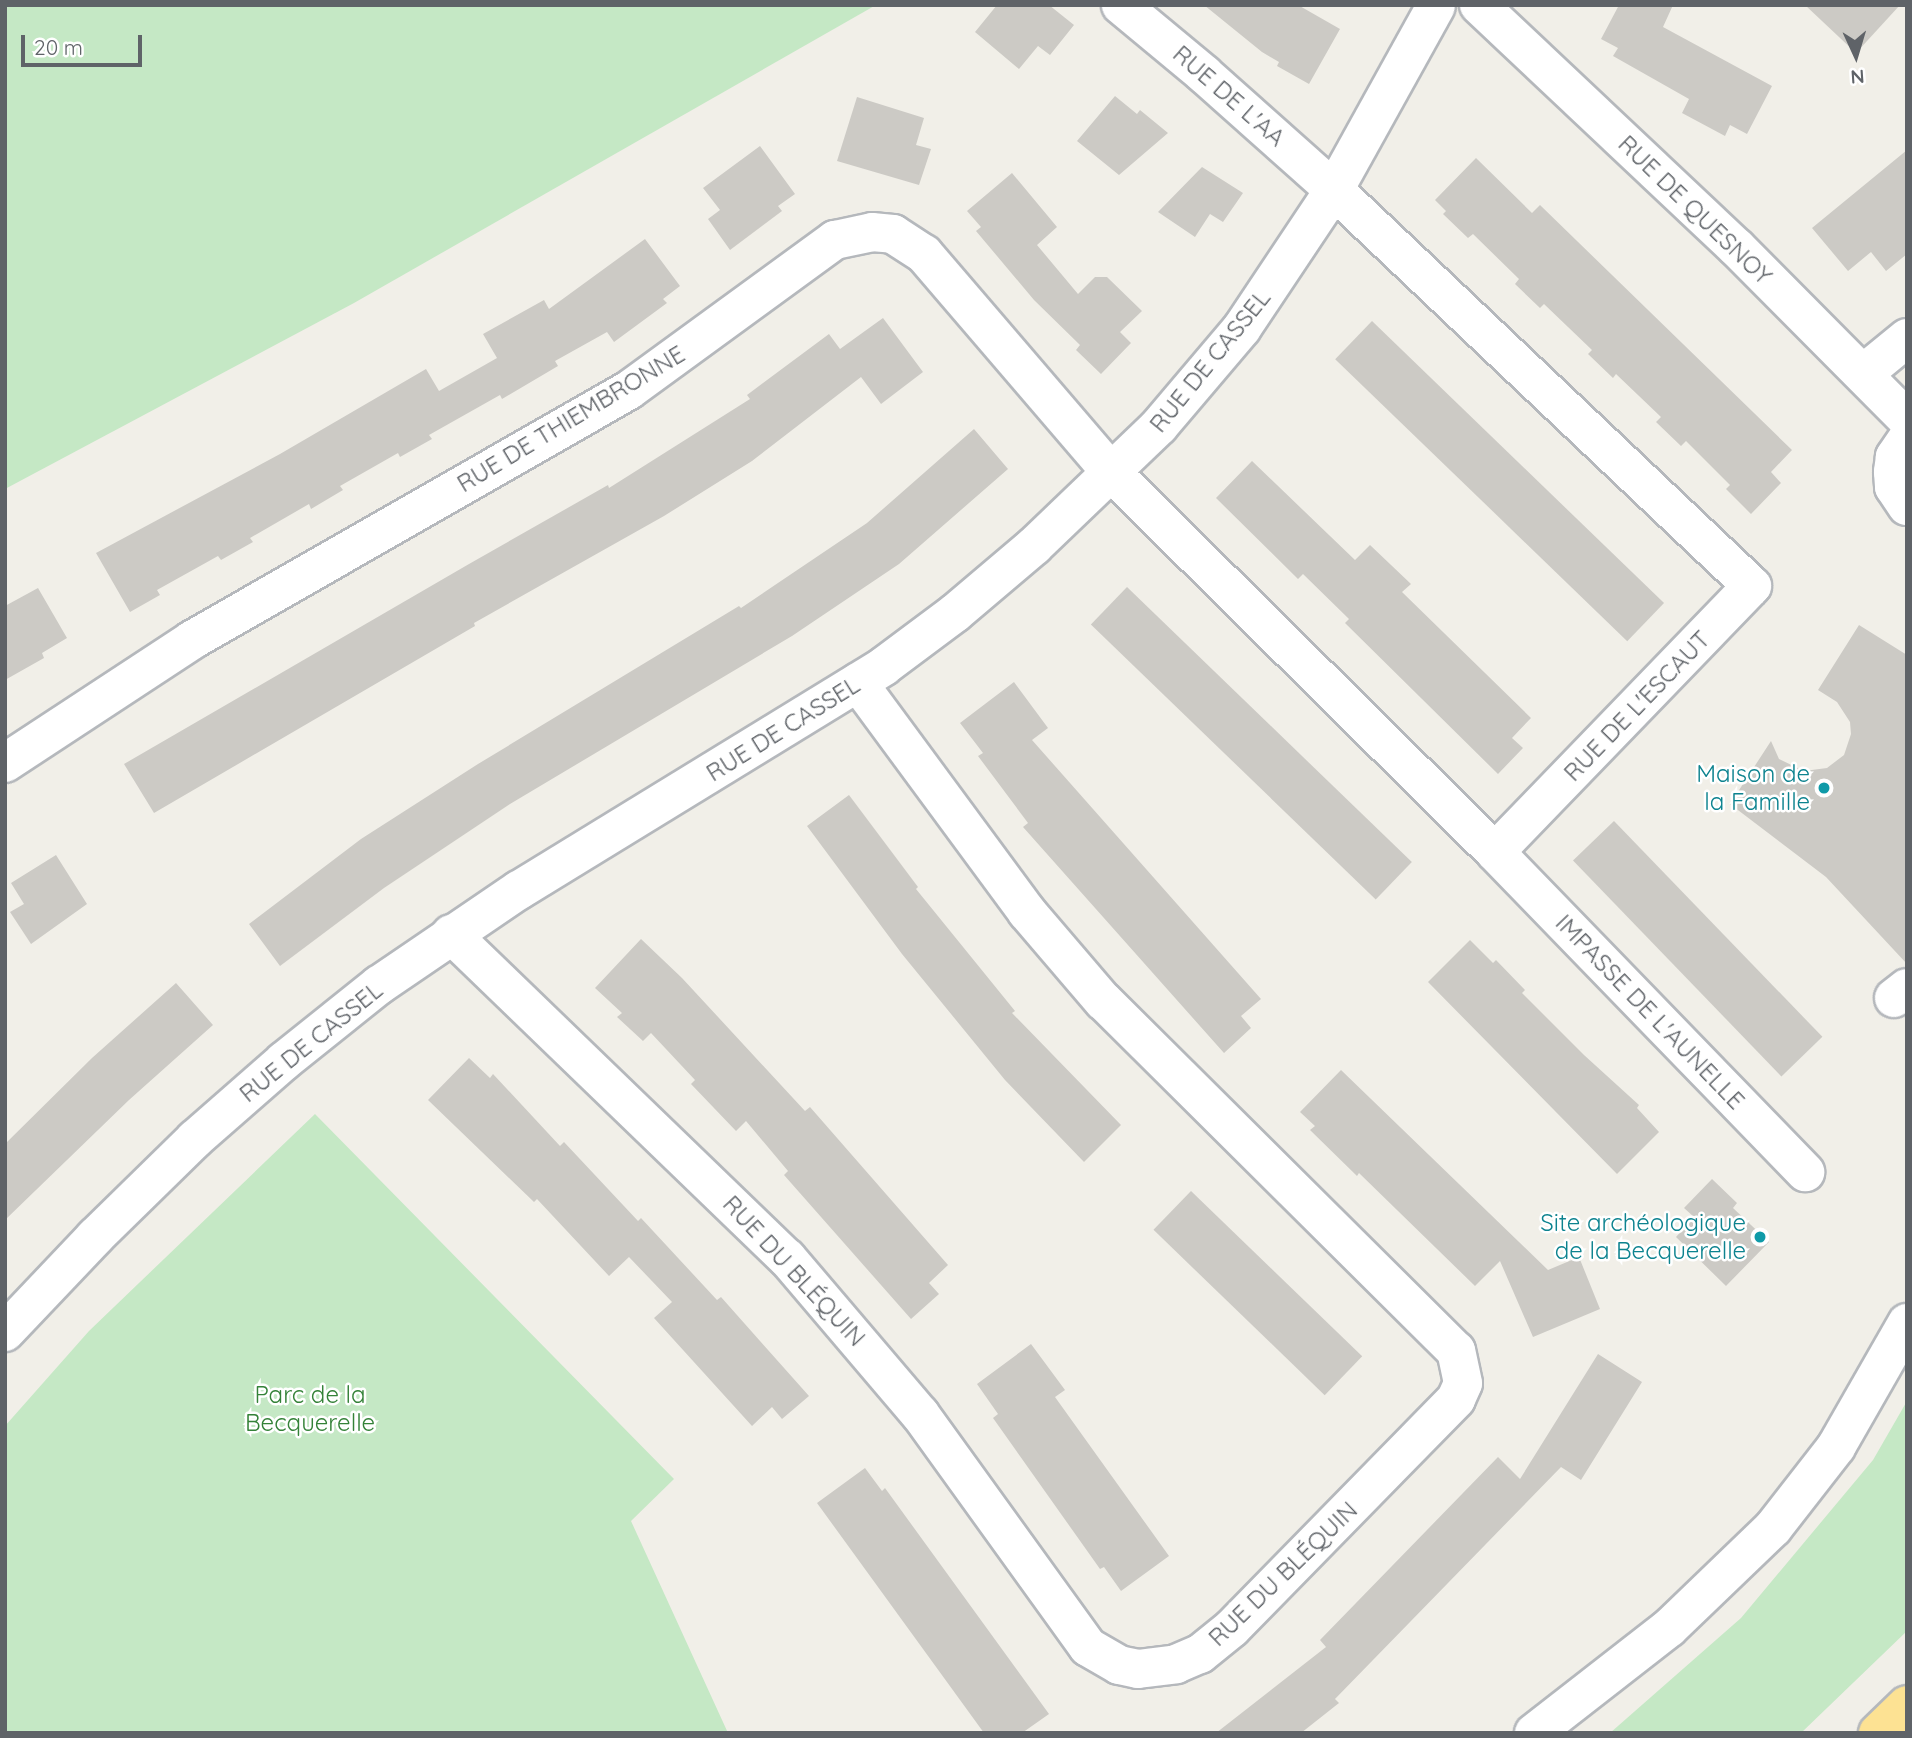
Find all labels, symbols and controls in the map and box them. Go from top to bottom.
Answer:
scale bar [24,21,145,65]
north arrow [1821,21,1891,91]
text: 20 m [34,34,83,60]
street label: RUE DE L'AA [1167,39,1291,153]
text: N [1850,64,1865,89]
street label: RUE DE QUESNOY [1612,129,1778,291]
street label: RUE DE CASSEL [1144,284,1276,438]
street label: RUE DE THIEMBRONNE [452,340,690,498]
street label: RUE DE L'ESCAUT [1558,625,1716,787]
street label: RUE DE CASSEL [701,670,865,788]
place label: Maison de la Famille [1696,760,1810,816]
marker: Maison de la Famille [1816,780,1832,796]
street label: IMPASSE DE L'AUNELLE [1550,909,1750,1115]
street label: RUE DE CASSEL [234,976,388,1108]
street label: RUE DU BLÉQUIN [717,1190,871,1352]
place label: Site archéologique de la Becquerelle [1540,1209,1746,1265]
marker: Site archéologique de la Becquerelle [1752,1229,1768,1245]
park label: Parc de la Becquerelle [245,1381,375,1437]
street label: RUE DU BLÉQUIN [1203,1496,1363,1652]

